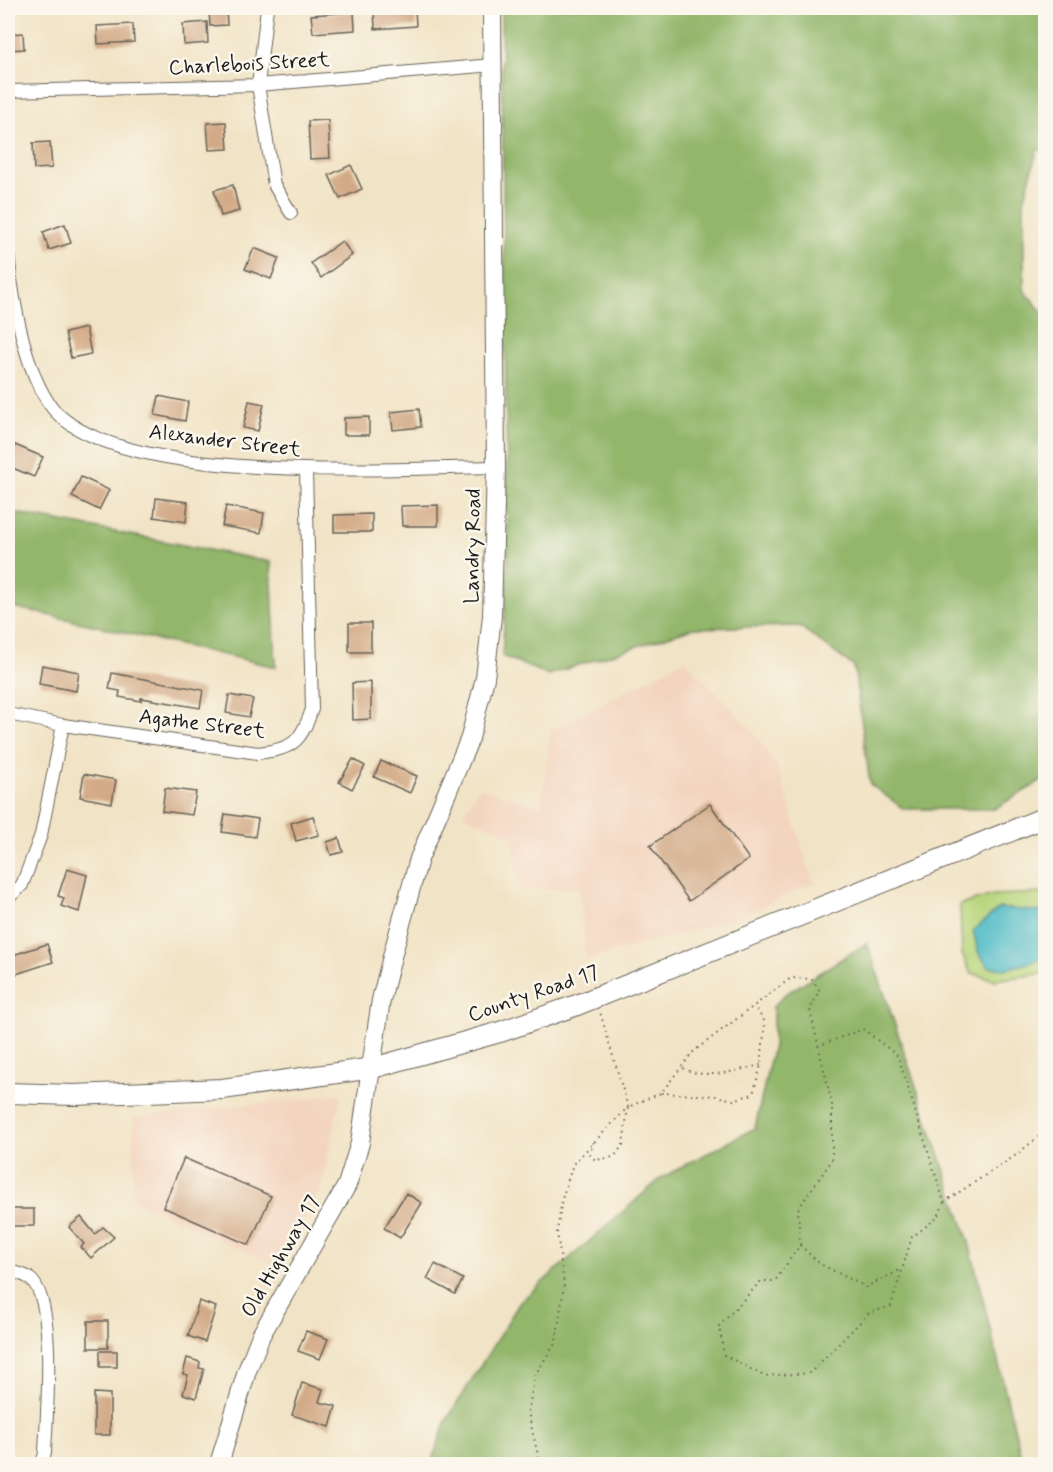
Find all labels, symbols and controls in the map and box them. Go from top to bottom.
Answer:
street label: Charlebois Street [168,46,331,82]
street label: Alexander Street [147,418,303,464]
street label: Landry Road [458,488,488,604]
street label: Agathe Street [137,702,267,746]
street label: County Road 17 [464,959,602,1029]
street label: Old Highway 17 [235,1190,327,1323]

